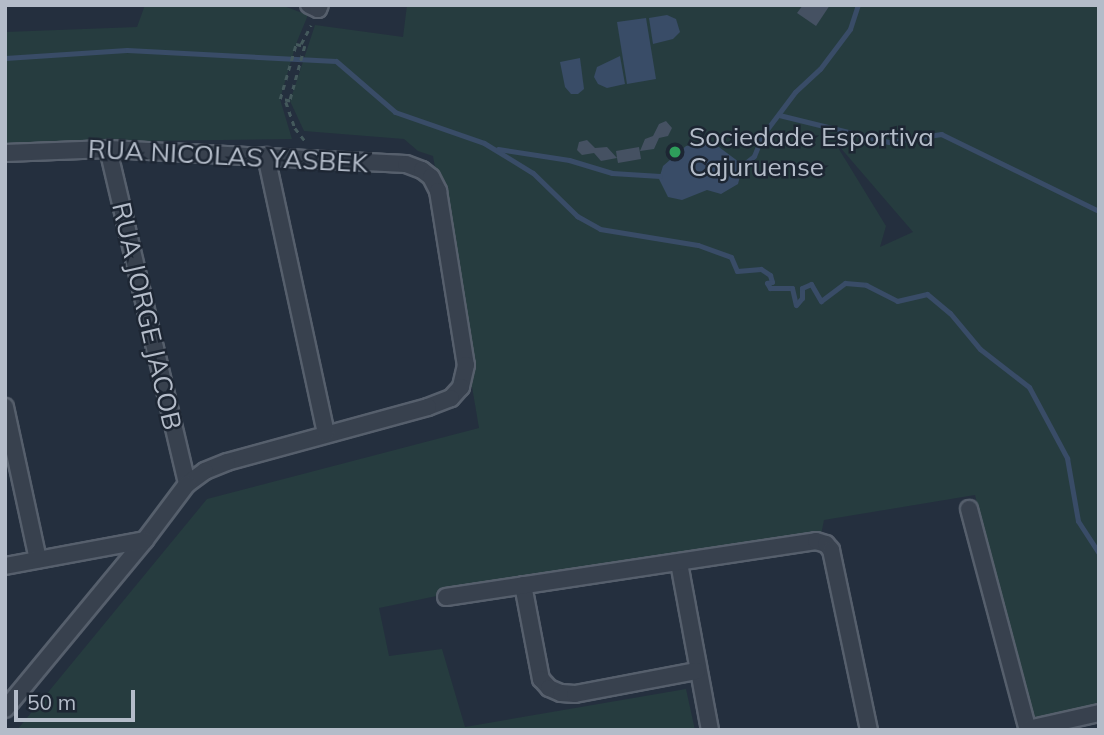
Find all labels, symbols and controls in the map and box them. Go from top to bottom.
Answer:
place label: Sociedade Esportiva Cajuruense [689,121,934,182]
street label: RUA NICOLAS YASBEK [87,133,369,179]
marker: Sociedade Esportiva Cajuruense [667,144,683,160]
street label: RUA JORGE JACOB [106,199,188,433]
scale bar [18,676,138,720]
text: 50 m [27,689,76,715]

